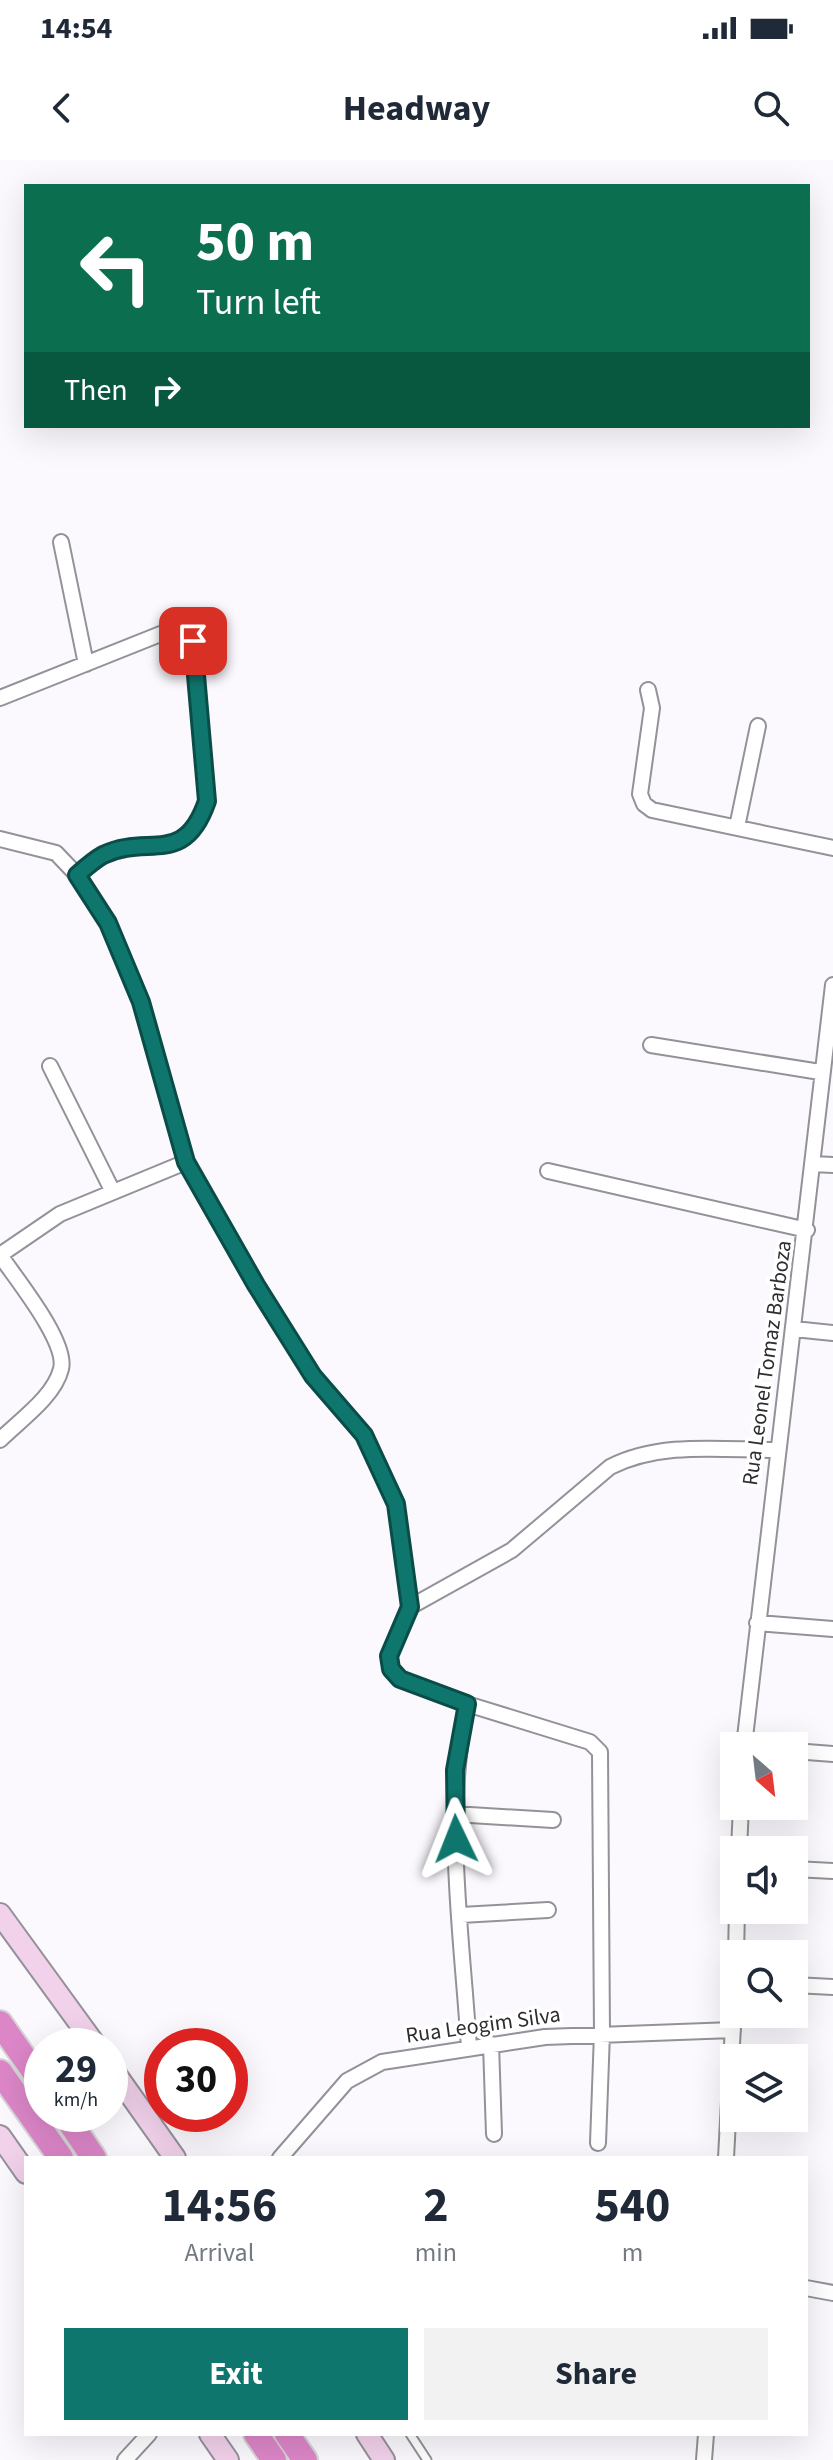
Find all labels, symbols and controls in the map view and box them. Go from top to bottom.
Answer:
text: 14:54 [40,7,112,50]
text: Headway [343,83,490,134]
icon: back [40,86,84,130]
icon: search [749,86,793,130]
text: 50 m [196,203,314,282]
icon: left [64,216,168,320]
text: Turn left [196,277,321,328]
icon: right [144,368,188,412]
text: Then [64,369,128,412]
pin [159,607,227,675]
icon: arrive [171,619,215,663]
street label: Rua Leonel Tomaz Barboza [734,1238,800,1488]
north arrow [720,1732,808,1820]
map controls [720,1732,808,2132]
position arrow [414,1797,498,1881]
button: sound [720,1836,808,1924]
button: search [720,1940,808,2028]
street label: Rua Leogim Silva [403,1998,563,2052]
speed limit sign: 30 [144,2028,248,2132]
text: 29 [55,2041,97,2098]
button: layers [720,2044,808,2132]
text: km/h [54,2086,98,2114]
text: 14:56 [161,2172,277,2240]
text: 2 [423,2172,449,2240]
text: 540 [594,2172,670,2240]
text: Arrival [184,2234,254,2271]
text: min [415,2234,457,2271]
text: m [622,2234,643,2271]
button: Exit [64,2328,408,2420]
button: Share [424,2328,768,2420]

